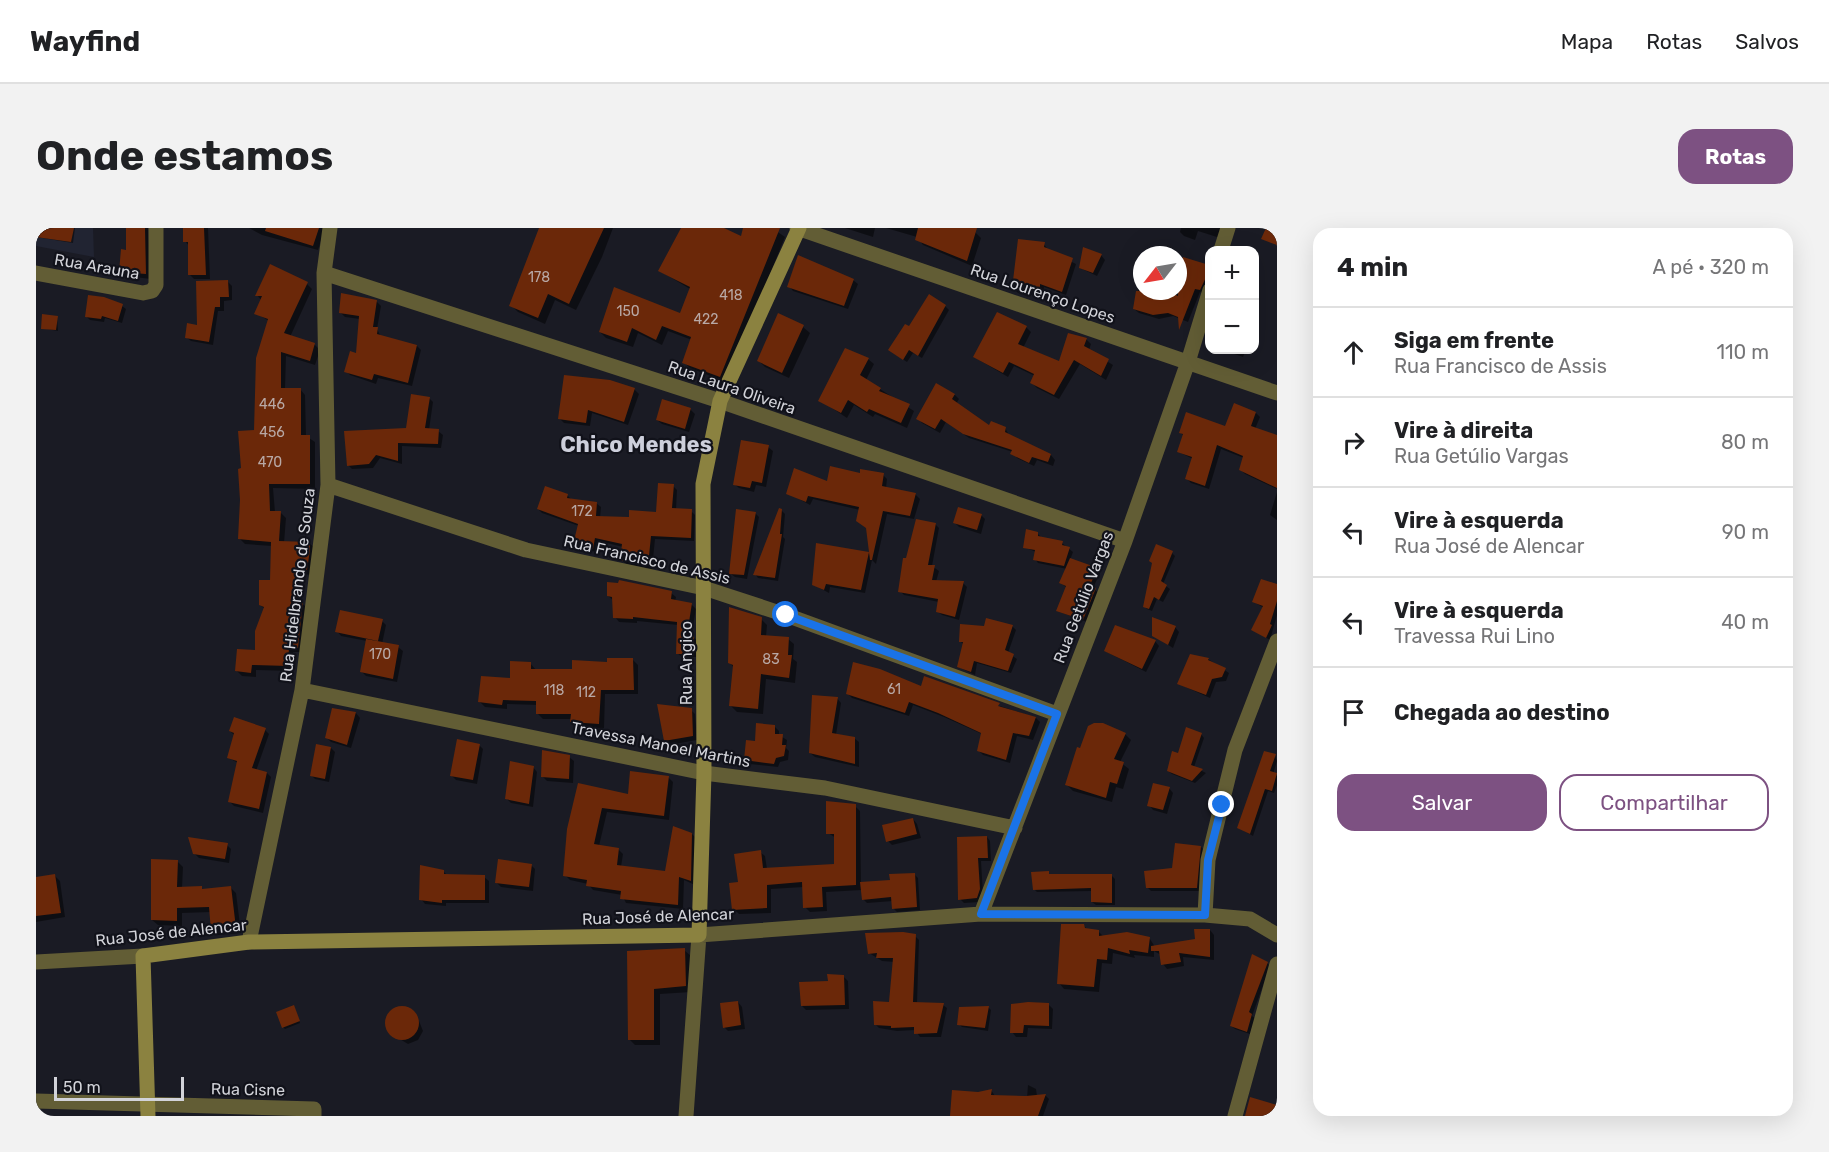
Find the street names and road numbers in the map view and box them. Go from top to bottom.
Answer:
street label: Rua Arauna [53,250,141,283]
street label: Rua Lourenço Lopes [968,260,1118,327]
street label: Rua Laura Oliveira [665,357,798,418]
street label: Rua Hidelbrando de Souza [276,487,319,683]
street label: Rua Getúlio Vargas [1050,528,1117,666]
street label: Rua Francisco de Assis [562,531,732,588]
street label: Rua Angico [677,621,696,705]
street label: Travessa Manoel Martins [570,718,752,771]
street label: Rua José de Alencar [582,904,734,929]
street label: Rua José de Alencar [94,915,248,950]
street label: Rua Cisne [211,1079,285,1100]

